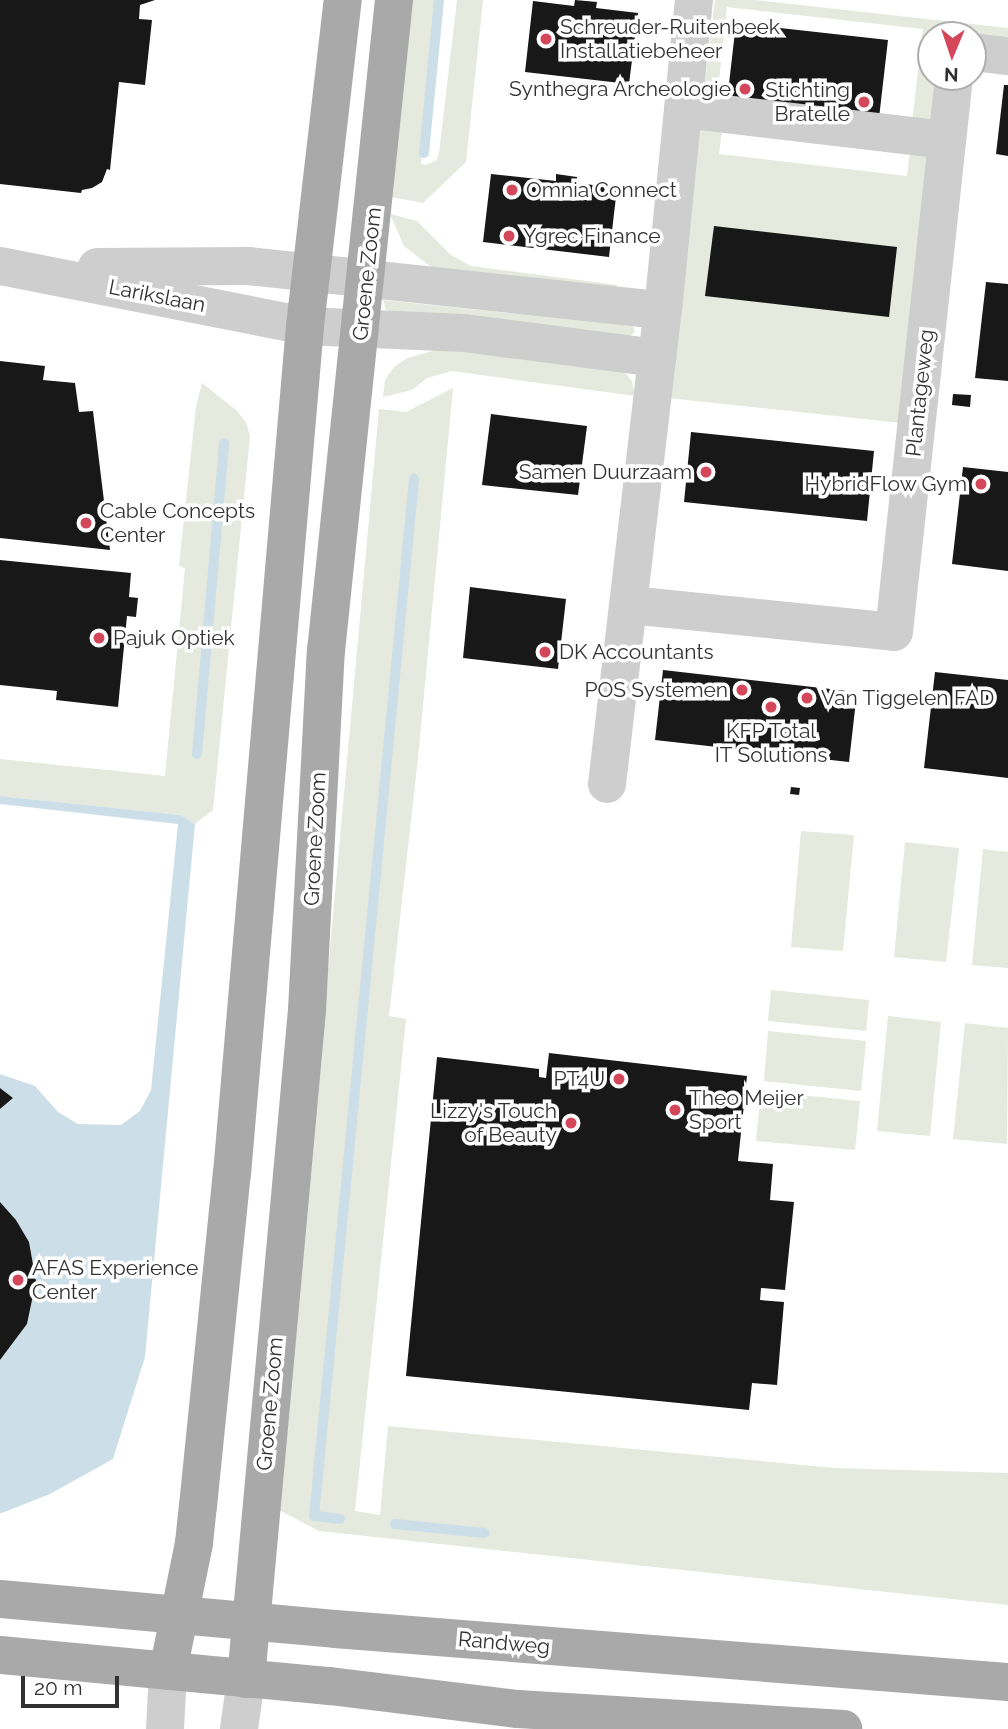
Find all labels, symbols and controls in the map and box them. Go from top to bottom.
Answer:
place label: Schreuder-Ruitenbeek Installatiebeheer [560,14,780,64]
north arrow [917,21,987,91]
marker: Schreuder-Ruitenbeek Installatiebeheer [538,31,554,47]
text: N [944,64,959,86]
place label: Synthegra Archeologie [508,76,731,102]
place label: Stichting Bratelle [765,77,850,127]
marker: Synthegra Archeologie [737,81,753,97]
marker: Stichting Bratelle [856,94,872,110]
place label: Omnia Connect [526,177,677,203]
marker: Omnia Connect [504,182,520,198]
street label: Groene Zoom [347,206,387,342]
place label: Ygrec Finance [523,223,661,249]
marker: Ygrec Finance [501,228,517,244]
street label: Larikslaan [107,274,207,318]
street label: Plantageweg [901,328,939,458]
place label: Samen Duurzaam [519,459,692,485]
marker: Samen Duurzaam [698,464,714,480]
place label: HybridFlow Gym [804,471,967,497]
marker: HybridFlow Gym [973,476,989,492]
place label: Cable Concepts Center [100,498,255,548]
marker: Cable Concepts Center [78,515,94,531]
place label: Pajuk Optiek [113,625,235,651]
marker: Pajuk Optiek [91,630,107,646]
place label: DK Accountants [559,639,714,665]
marker: DK Accountants [537,644,553,660]
place label: POS Systemen [584,677,728,703]
marker: POS Systemen [734,682,750,698]
place label: Van Tiggelen FAD [821,685,995,711]
marker: Van Tiggelen FAD [799,690,815,706]
marker: KFP Total IT Solutions [763,699,779,715]
place label: KFP Total IT Solutions [714,718,828,768]
street label: Groene Zoom [299,771,331,907]
place label: PT4U [553,1066,605,1092]
marker: PT4U [611,1071,627,1087]
place label: Theo Meijer Sport [689,1085,804,1135]
place label: Lizzy's Touch of Beauty [429,1098,557,1148]
marker: Theo Meijer Sport [667,1102,683,1118]
marker: Lizzy's Touch of Beauty [563,1115,579,1131]
place label: AFAS Experience Center [32,1255,198,1305]
marker: AFAS Experience Center [10,1272,26,1288]
street label: Groene Zoom [252,1336,288,1472]
street label: Randweg [457,1626,551,1660]
scale bar [24,1662,122,1706]
text: 20 m [34,1675,82,1700]

